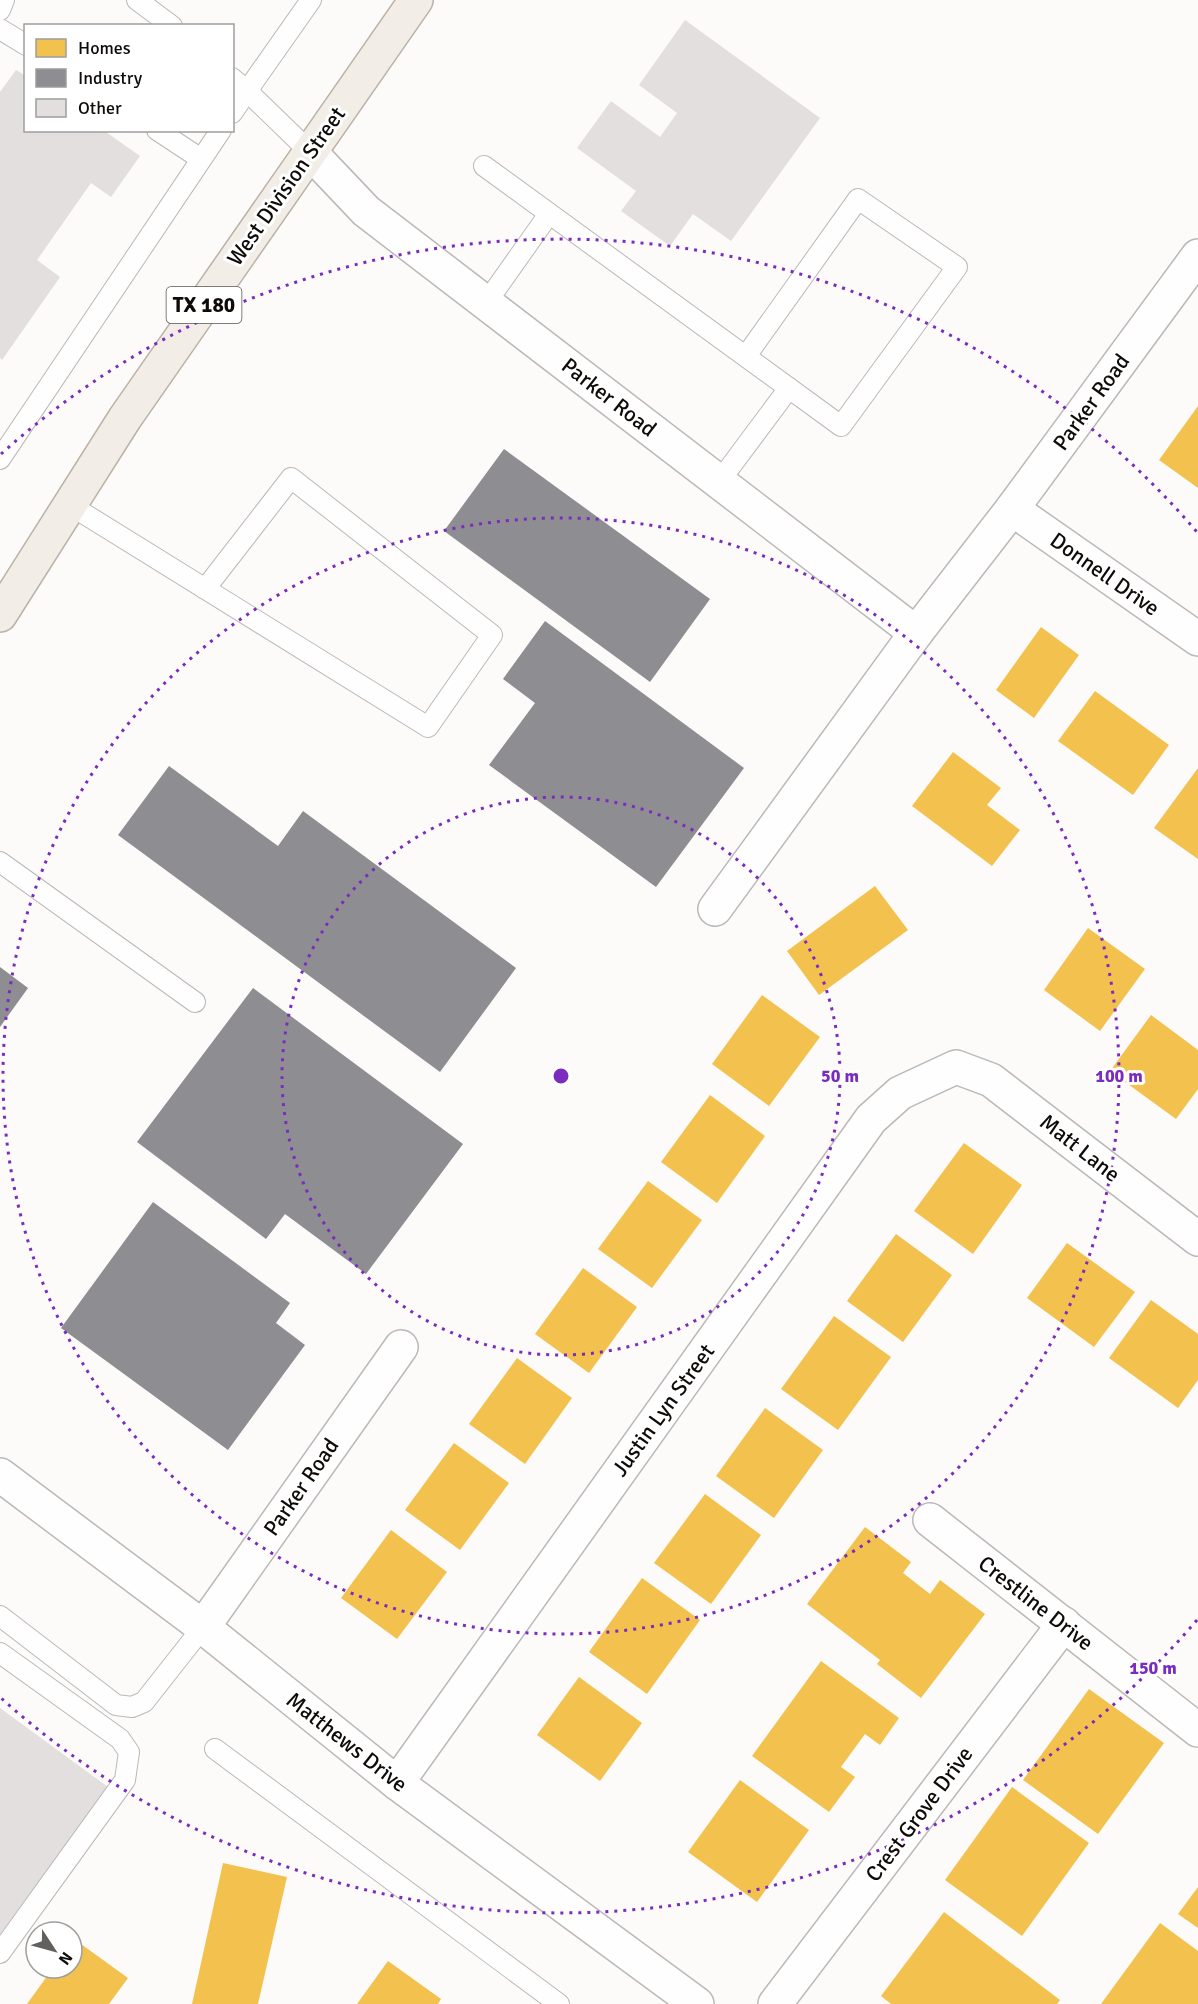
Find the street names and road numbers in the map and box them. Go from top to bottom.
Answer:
street label: West Division Street [221,101,351,271]
road number: TX 180 [166,287,242,323]
street label: Parker Road [1047,348,1135,456]
street label: Parker Road [556,352,662,442]
street label: Donnell Drive [1045,526,1165,622]
street label: Matt Lane [1035,1108,1125,1188]
street label: Justin Lyn Street [606,1338,720,1481]
street label: Parker Road [258,1433,344,1541]
street label: Crestline Drive [973,1550,1099,1656]
street label: Matthews Drive [281,1686,413,1798]
street label: Crest Grove Drive [859,1741,979,1887]

